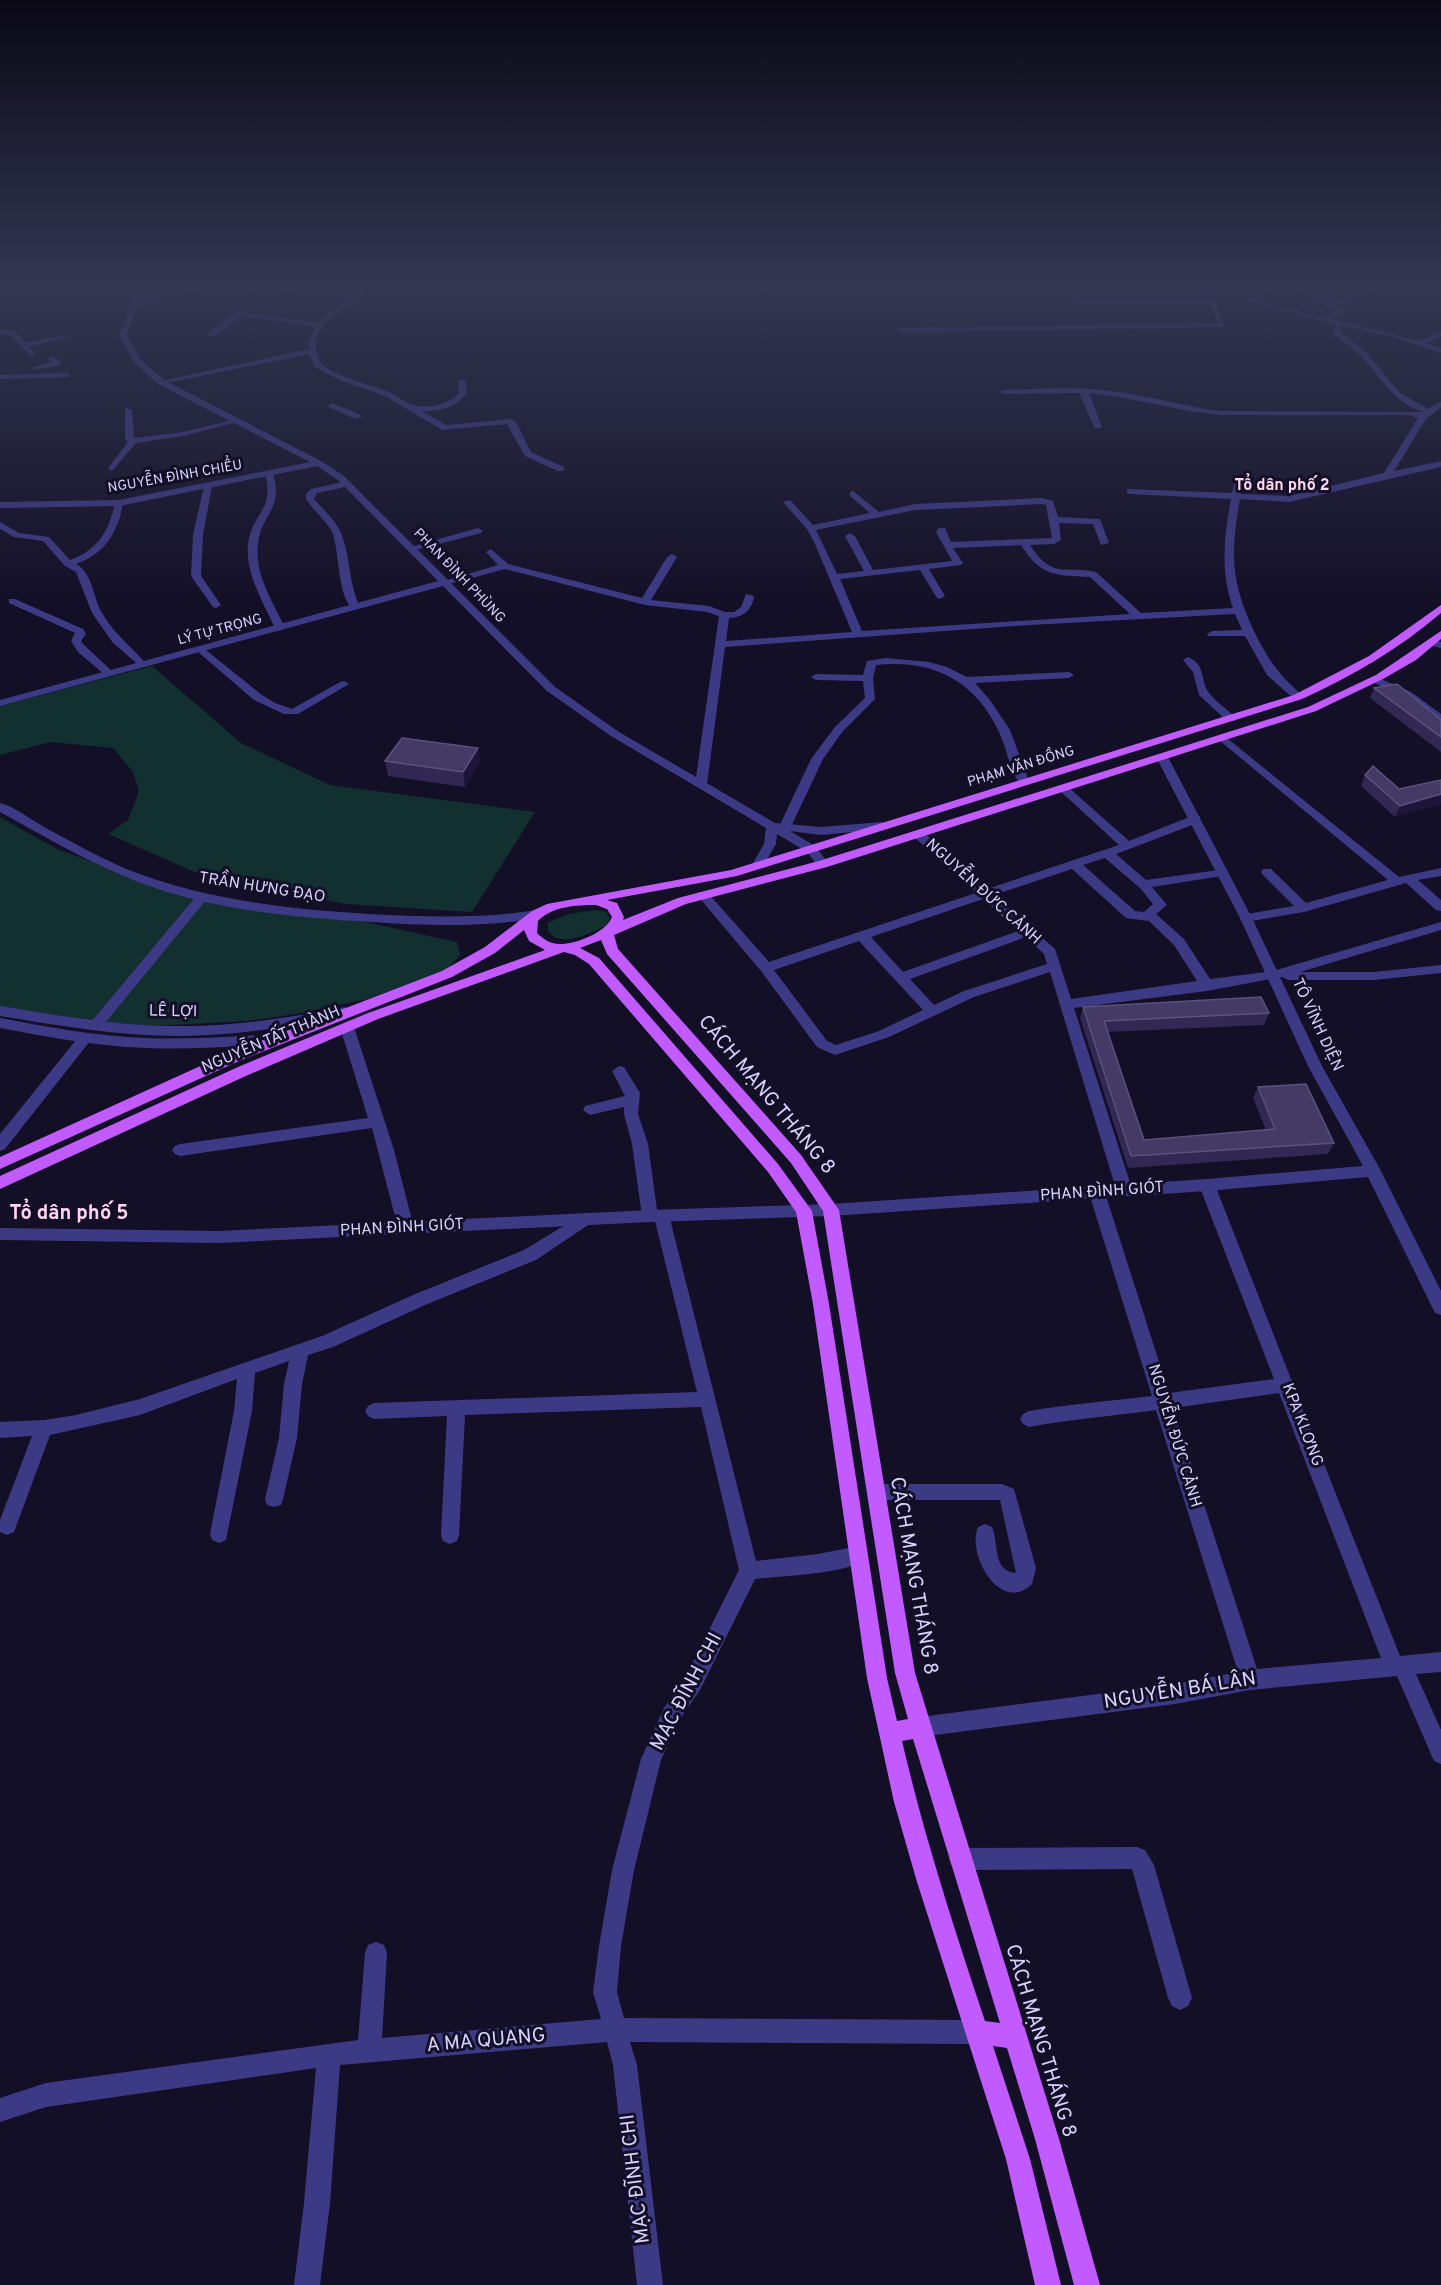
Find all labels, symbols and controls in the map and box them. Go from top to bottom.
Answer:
street label: NGUYỄN ĐÌNH CHIỂU [106,454,244,497]
district label: Tổ dân phố 2 [1234,472,1330,496]
street label: PHAN ĐÌNH PHÙNG [409,524,509,627]
street label: LÝ TỰ TRỌNG [176,610,264,649]
street label: PHẠM VĂN ĐỒNG [965,740,1077,791]
street label: NGUYỄN ĐỨC CẢNH [921,831,1048,949]
street label: TRẦN HƯNG ĐẠO [197,863,327,908]
street label: TÔ VĨNH DIỆN [1287,974,1350,1075]
street label: NGUYỄN TẤT THÀNH [197,997,343,1078]
street label: LÊ LỢI [149,1000,197,1022]
street label: CÁCH MẠNG THÁNG 8 [692,1009,842,1180]
street label: PHAN ĐÌNH GIÓT [1039,1176,1165,1206]
district label: Tổ dân phố 5 [10,1198,129,1227]
street label: PHAN ĐÌNH GIÓT [339,1213,464,1241]
street label: NGUYỄN ĐỨC CẢNH [1143,1360,1210,1510]
street label: KPA KLƠNG [1277,1381,1327,1469]
street label: CÁCH MẠNG THÁNG 8 [883,1475,945,1677]
street label: MẠC ĐĨNH CHI [644,1628,729,1756]
street label: NGUYỄN BÁ LÂN [1101,1660,1258,1716]
street label: CÁCH MẠNG THÁNG 8 [998,1941,1084,2141]
street label: A MA QUANG [425,2023,547,2059]
street label: MẠC ĐĨNH CHI [614,2113,657,2245]

